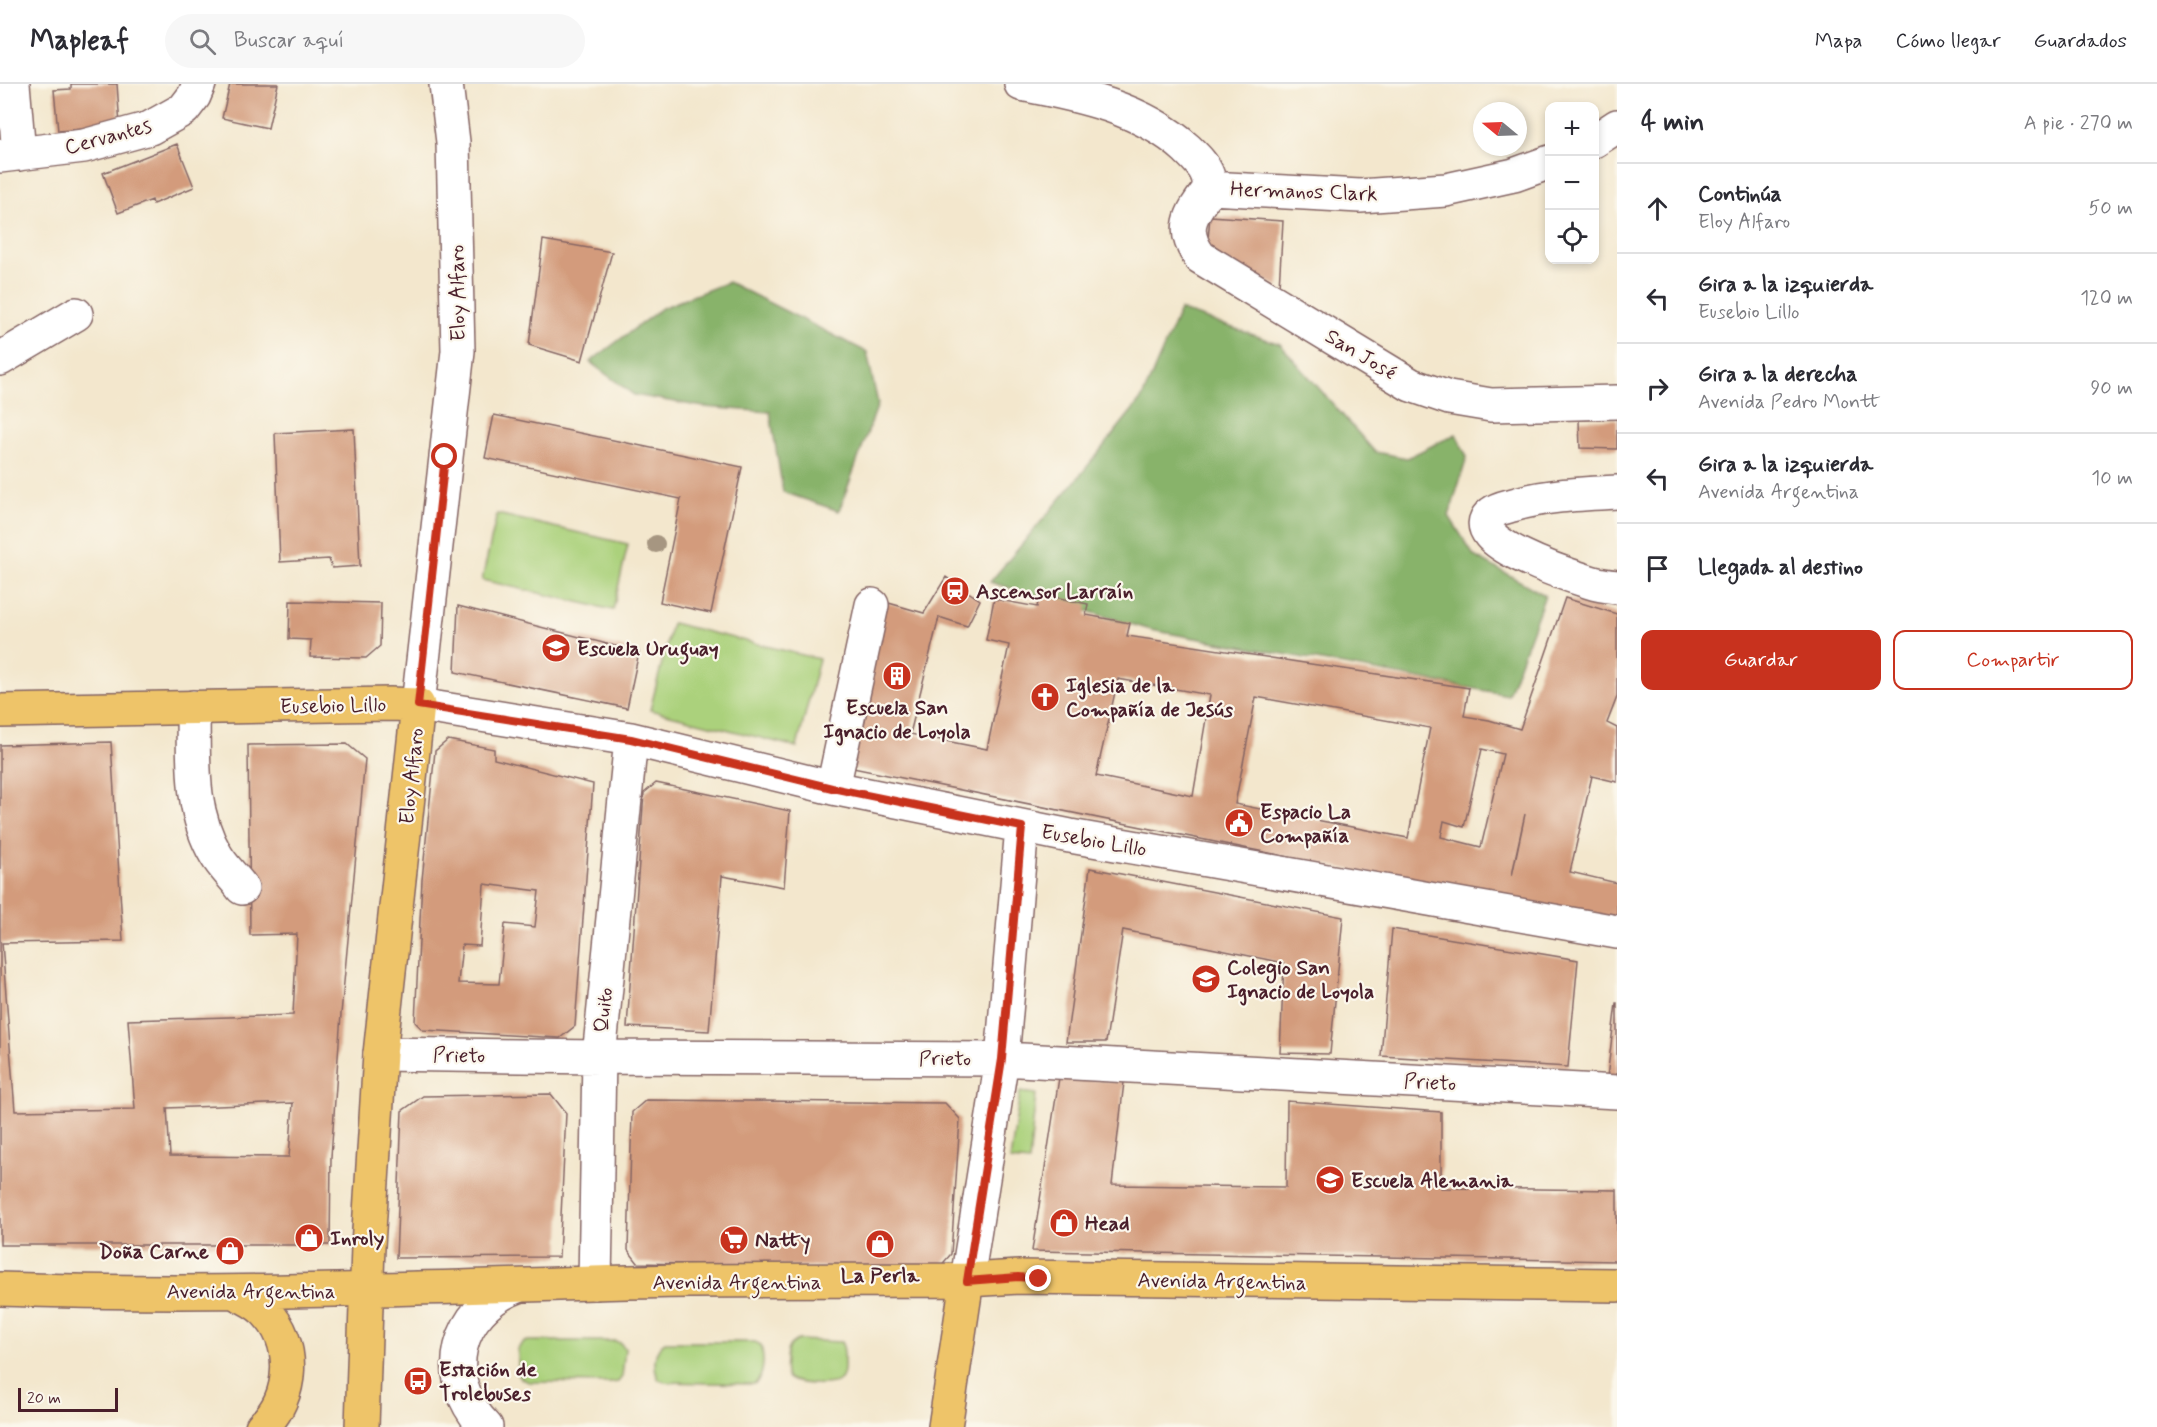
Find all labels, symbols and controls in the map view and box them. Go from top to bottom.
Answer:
search box [165,14,585,68]
text: Mapleaf [30,23,129,60]
icon: search [186,25,219,58]
text: Buscar aquí [234,27,344,55]
text: Mapa [1815,27,1863,55]
text: Cómo llegar [1896,27,2001,55]
text: Guardados [2034,27,2127,55]
north arrow [1473,102,1527,156]
map controls [1545,102,1599,264]
button: + [1545,102,1599,156]
text: 4 min [1641,106,1704,140]
text: A pie · 270 m [2024,110,2133,137]
street label: Cervantes [62,112,155,162]
button: − [1545,156,1599,210]
street label: Hermanos Clark [1230,175,1378,209]
text: Continúa [1698,181,1782,209]
icon: ahead [1641,192,1674,225]
text: 50 m [2088,195,2133,222]
text: Eloy Alfaro [1698,209,1790,236]
button: locate [1545,210,1599,264]
street label: Eloy Alfaro [443,244,473,342]
text: Gira a la izquierda [1698,271,1873,299]
icon: left [1641,282,1674,315]
text: 120 m [2080,285,2133,312]
text: Eusebio Lillo [1698,299,1799,326]
street label: San José [1320,323,1401,387]
text: Gira a la derecha [1698,361,1858,389]
icon: right [1641,372,1674,405]
text: 90 m [2090,375,2133,402]
text: Avenida Pedro Montt [1698,389,1881,416]
route start [431,443,457,469]
text: Gira a la izquierda [1698,451,1873,479]
icon: left [1641,462,1674,495]
text: 10 m [2091,465,2133,492]
text: Avenida Argentina [1698,479,1859,506]
icon: arrive [1641,552,1674,585]
text: Llegada al destino [1698,554,1863,582]
station icon: Ascensor Larraín [939,575,971,607]
place label: Ascensor Larraín [976,578,1133,606]
button: Guardar [1641,630,1881,690]
button: Compartir [1893,630,2133,690]
school or university icon: Escuela Uruguay [540,632,572,664]
place label: Escuela Uruguay [577,635,719,665]
building icon: Escuela San Ignacio de Loyola [881,660,913,692]
place label: Iglesia de la Compañía de Jesús [1066,672,1234,724]
church icon: Iglesia de la Compañía de Jesús [1029,681,1061,713]
street label: Eusebio Lillo [280,691,387,721]
place label: Escuela San Ignacio de Loyola [823,694,971,746]
street label: Eloy Alfaro [393,726,431,826]
place label: Espacio La Compañía [1260,798,1351,850]
public building icon: Espacio La Compañía [1223,807,1255,839]
street label: Eusebio Lillo [1039,818,1149,864]
place label: Colegio San Ignacio de Loyola [1227,954,1374,1006]
school or university icon: Colegio San Ignacio de Loyola [1190,963,1222,995]
street label: Quito [588,986,620,1034]
street label: Prieto [433,1042,485,1070]
street label: Prieto [919,1045,971,1073]
street label: Prieto [1403,1068,1457,1098]
school or university icon: Escuela Alemania [1314,1164,1346,1196]
place label: Escuela Alemania [1351,1167,1515,1195]
shop icon: Head [1048,1207,1080,1239]
place label: Head [1085,1210,1129,1238]
shop icon: Inroly [293,1222,325,1254]
supermarket icon: Natty [718,1224,750,1256]
place label: Inroly [330,1225,385,1253]
place label: Natty [755,1227,811,1255]
shop icon: La Perla [864,1228,896,1260]
shop icon: Doña Carne [214,1235,246,1267]
place label: Doña Carne [98,1238,209,1266]
place label: La Perla [841,1262,921,1290]
route end [1025,1265,1051,1291]
street label: Avenida Argentina [1137,1267,1307,1299]
street label: Avenida Argentina [652,1269,822,1299]
street label: Avenida Argentina [166,1278,336,1308]
place label: Estación de Trolebuses [439,1356,537,1408]
bus stop icon: Estación de Trolebuses [402,1365,434,1397]
scale bar [18,1385,118,1412]
text: 20 m [27,1388,61,1409]

